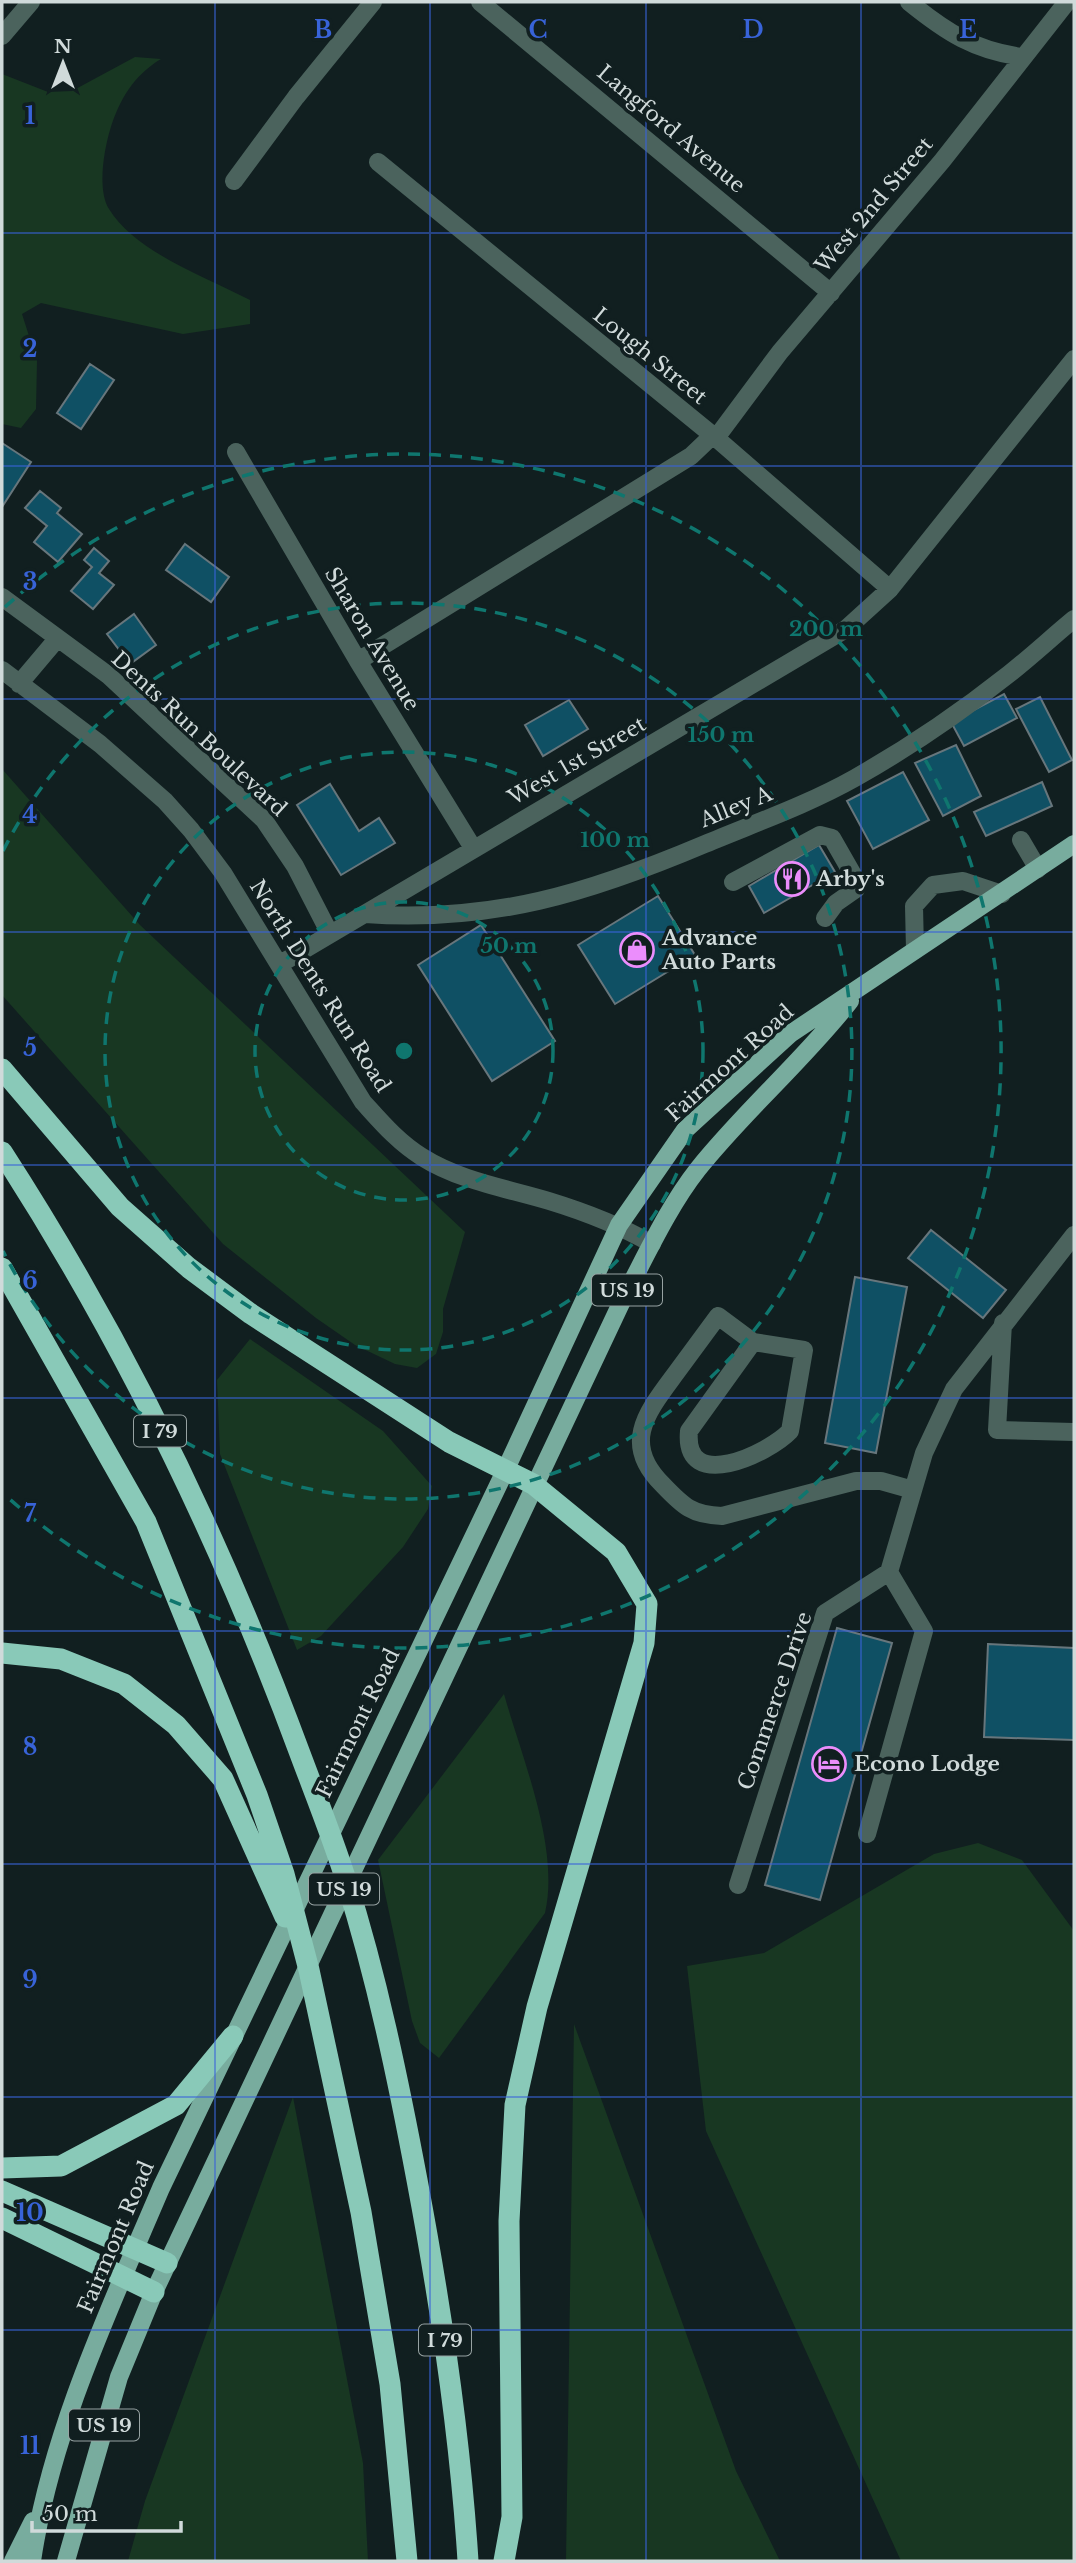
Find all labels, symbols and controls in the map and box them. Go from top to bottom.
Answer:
text: B [314,16,332,44]
text: C [529,16,547,44]
text: D [742,16,764,44]
text: E [959,16,977,44]
north arrow [28,28,98,98]
text: N [54,35,72,58]
street label: Langford Avenue [592,60,750,198]
text: 1 [25,102,35,130]
street label: West 2nd Street [809,132,938,279]
street label: Lough Street [588,302,712,410]
text: 2 [23,335,37,363]
street label: Sharon Avenue [319,563,425,715]
text: 3 [23,568,37,596]
text: 200 m [789,616,863,642]
street label: Dents Run Boulevard [106,646,292,822]
street label: West 1st Street [503,711,651,811]
text: 150 m [688,722,754,748]
street label: Alley A [695,780,777,834]
text: 4 [22,801,38,829]
text: 100 m [580,827,650,853]
restaurant icon: Arby's [773,860,811,898]
place label: Arby's [815,866,885,892]
street label: North Dents Run Road [244,875,396,1097]
place label: Advance Auto Parts [661,925,776,975]
shop icon: Advance Auto Parts [618,931,656,969]
text: 50 m [480,933,538,959]
street label: Fairmont Road [661,999,799,1127]
text: 5 [23,1034,37,1062]
centre of rings [392,1039,416,1063]
text: 6 [22,1267,38,1295]
road number: US 19 [592,1274,662,1306]
road number: I 79 [134,1415,186,1446]
text: 7 [24,1500,37,1528]
street label: Commerce Drive [732,1608,818,1794]
street label: Fairmont Road [311,1644,405,1802]
text: 8 [23,1733,37,1761]
hotel icon: Econo Lodge [810,1745,848,1783]
place label: Econo Lodge [854,1751,1000,1777]
road number: US 19 [309,1873,379,1904]
text: 9 [22,1966,38,1994]
street label: Fairmont Road [72,2157,160,2317]
text: 10 [16,2199,44,2227]
road number: I 79 [419,2324,471,2356]
road number: US 19 [69,2410,139,2440]
text: 11 [20,2432,40,2460]
scale bar [32,2490,180,2534]
text: 50 m [42,2501,98,2527]

